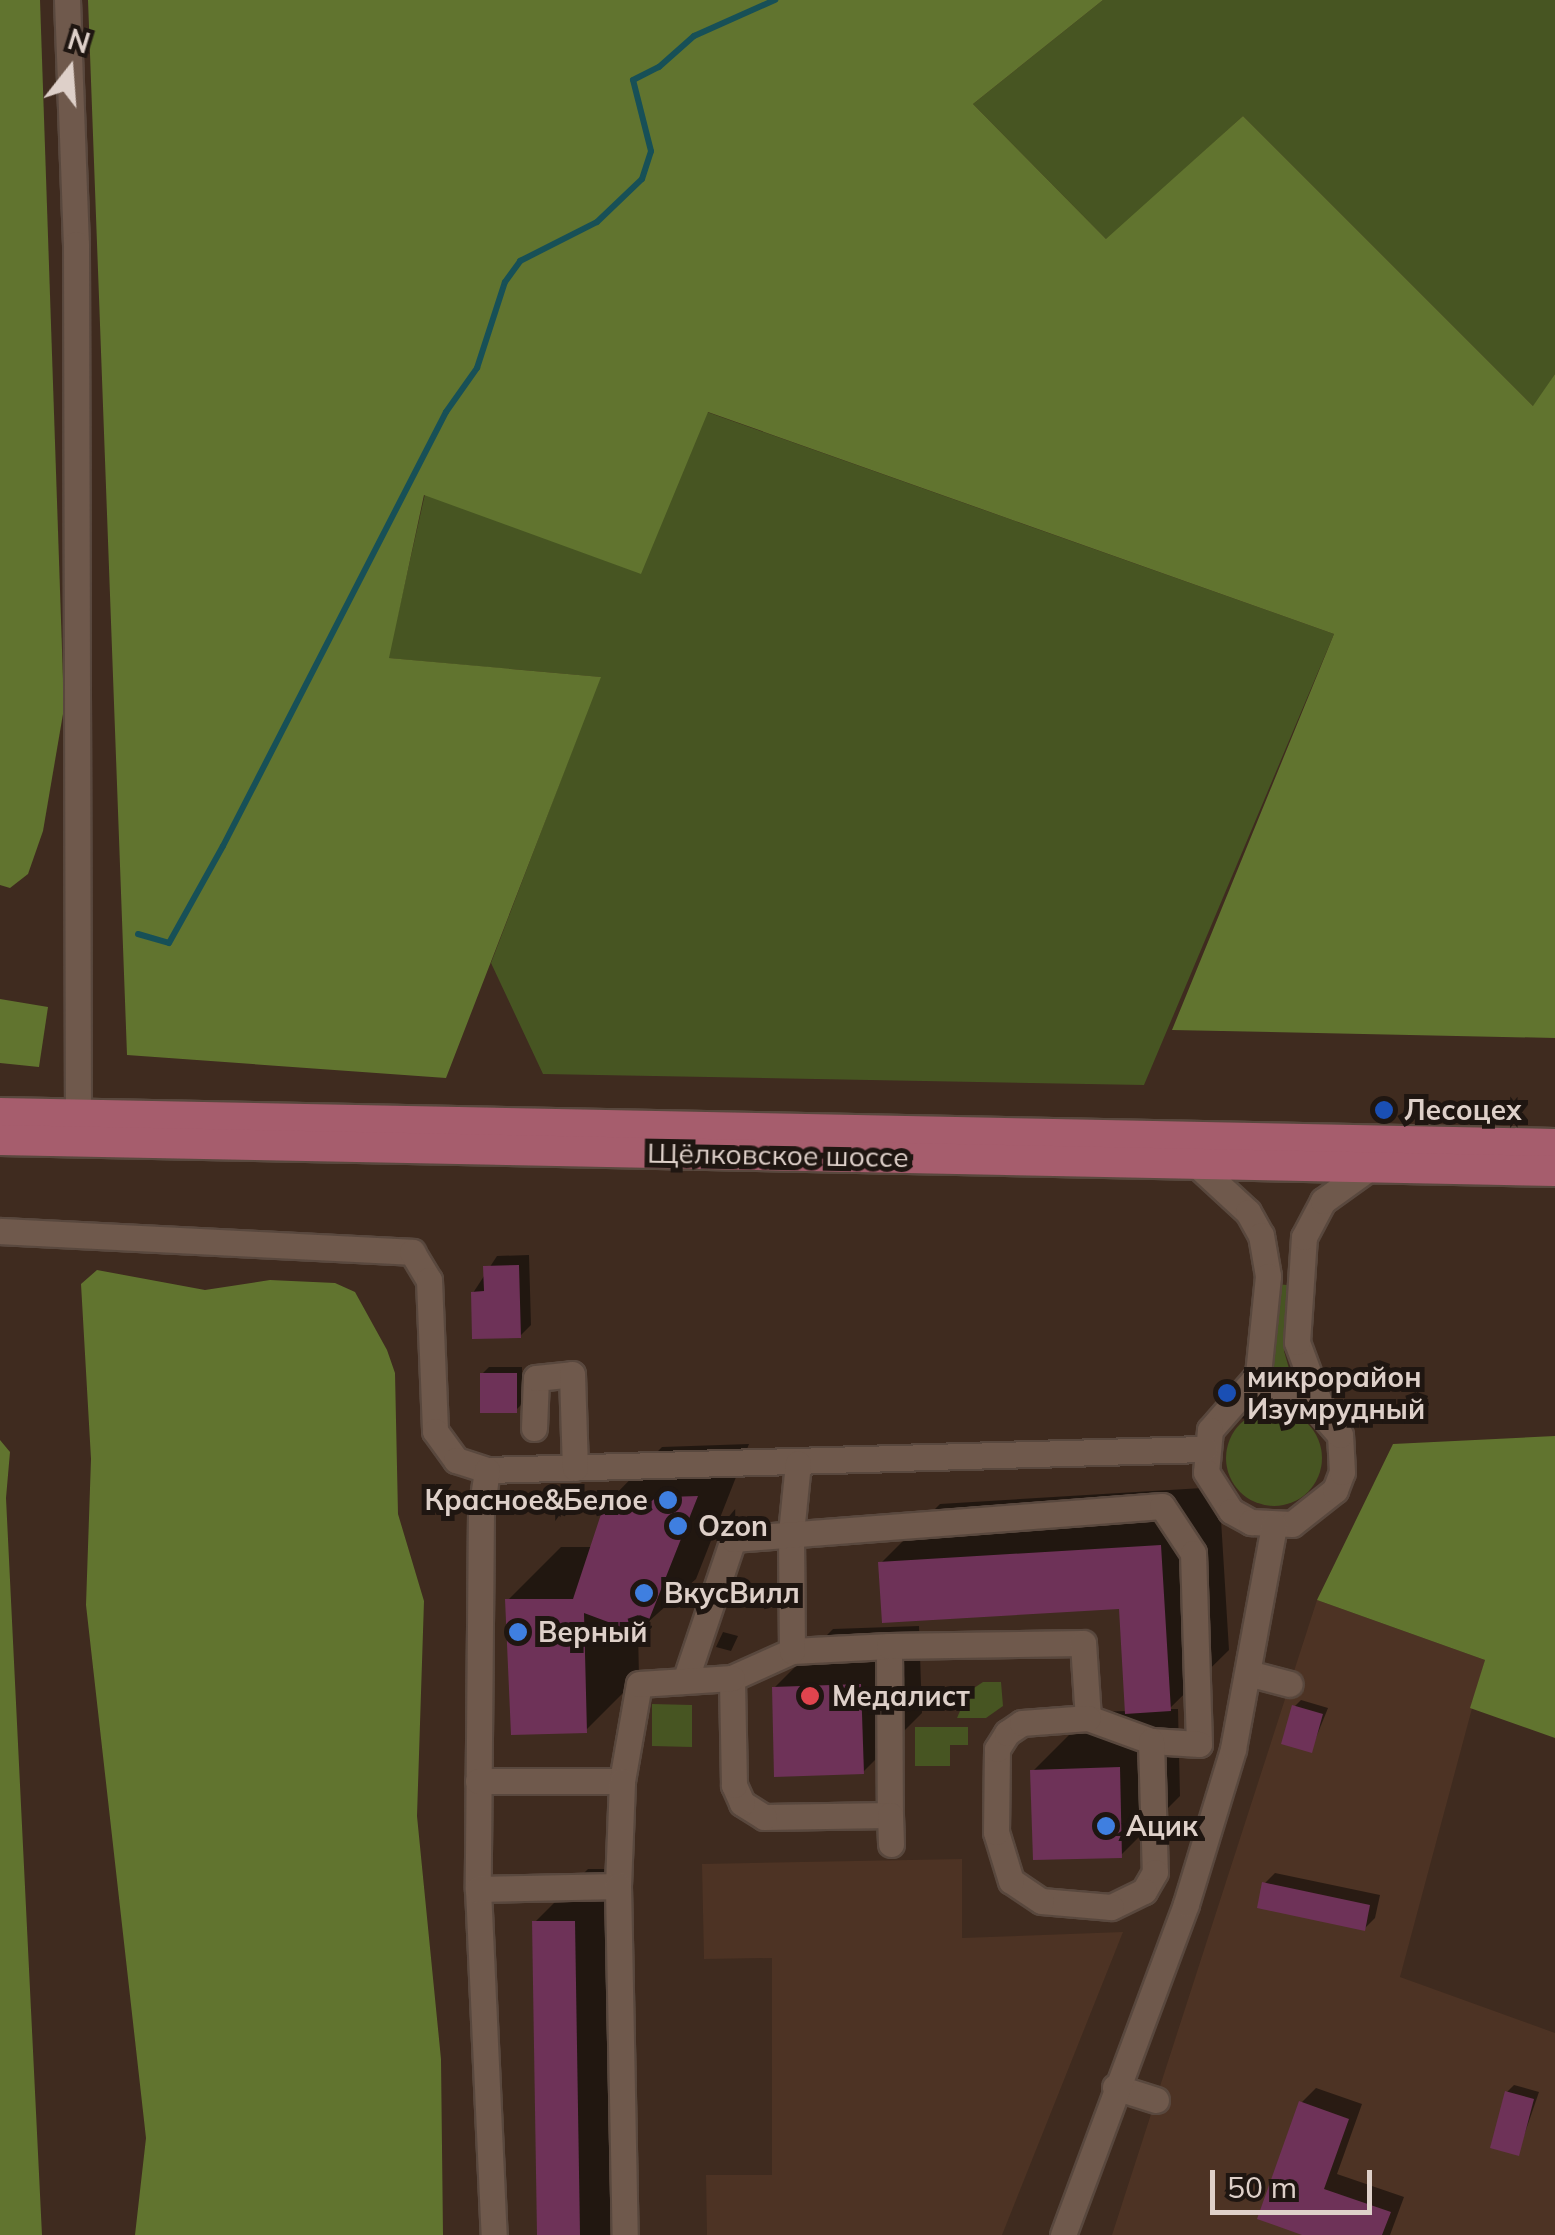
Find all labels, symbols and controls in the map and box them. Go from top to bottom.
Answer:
north arrow [20,20,120,120]
text: N [64,21,94,61]
place label: Лесоцех [1404,1093,1522,1127]
marker: Лесоцех [1373,1099,1395,1121]
street label: Щёлковское шоссе [647,1136,909,1174]
place label: микрорайон Изумрудный [1247,1360,1425,1426]
marker: микрорайон Изумрудный [1216,1382,1238,1404]
place label: Красное&Белое [425,1483,648,1517]
marker: Красное&Белое [657,1489,679,1511]
place label: Ozon [698,1509,768,1543]
marker: Ozon [667,1515,689,1537]
place label: ВкусВилл [664,1576,800,1610]
marker: ВкусВилл [633,1582,655,1604]
place label: Верный [538,1615,647,1649]
marker: Верный [507,1621,529,1643]
place label: Медалист [832,1679,970,1713]
marker: Медалист [797,1683,823,1709]
place label: Ацик [1126,1809,1198,1843]
marker: Ацик [1095,1815,1117,1837]
scale bar [1215,2150,1378,2212]
text: 50 m [1227,2168,1297,2206]

